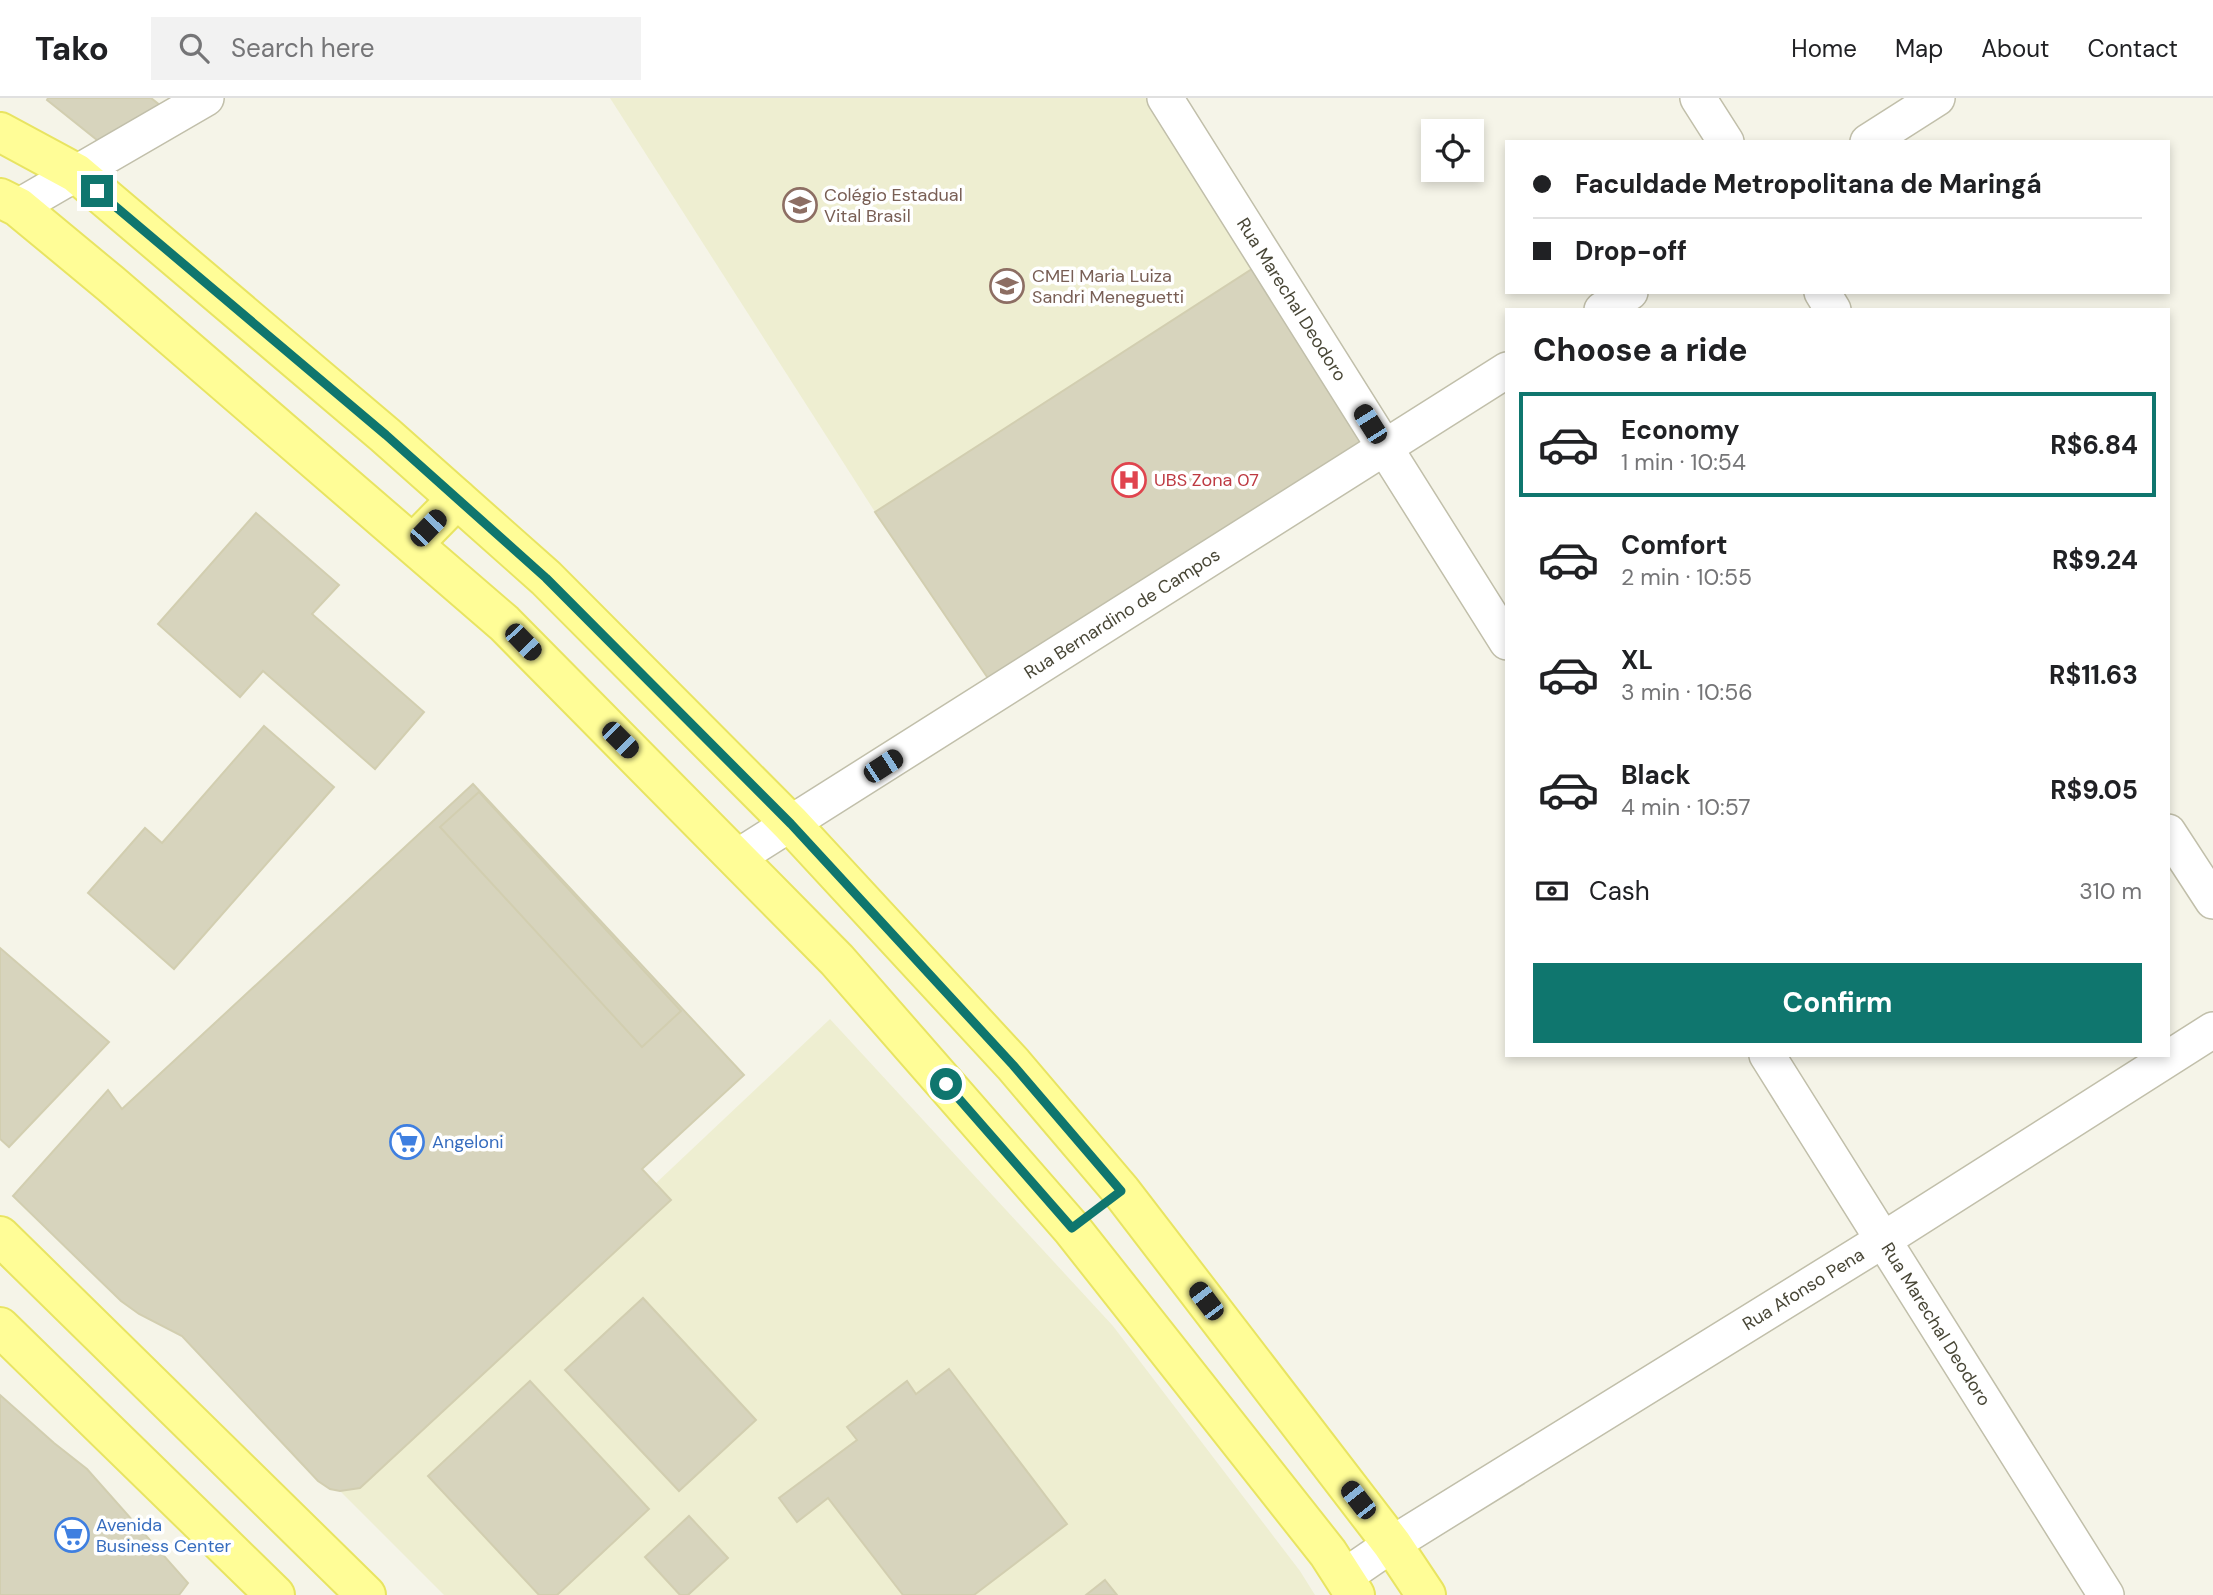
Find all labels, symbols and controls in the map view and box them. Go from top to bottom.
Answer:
search box [151,17,641,80]
text: Tako [35,27,109,70]
icon: search [175,29,213,67]
text: Search here [231,31,374,65]
text: Home [1791,33,1857,64]
text: Map [1895,33,1943,64]
text: About [1981,33,2050,64]
text: Contact [2088,33,2178,64]
map controls [1421,119,1484,182]
button: locate [1421,119,1484,182]
text: Faculdade Metropolitana de Maringá [1575,167,2042,201]
route end [81,175,113,207]
place label: Colégio Estadual Vital Brasil [824,183,963,228]
school or university icon: Colégio Estadual Vital Brasil [781,186,819,224]
street label: Rua Marechal Deodoro [1231,213,1352,386]
text: Drop-off [1575,234,1687,268]
place label: CMEI Maria Luiza Sandri Meneguetti [1032,264,1184,309]
school or university icon: CMEI Maria Luiza Sandri Meneguetti [988,267,1026,305]
text: Choose a ride [1533,329,1748,371]
car [1350,401,1391,447]
icon: car [1537,413,1600,476]
text: Economy [1621,413,1739,447]
text: R$6.84 [2050,428,2138,462]
text: 1 min · 10:54 [1621,447,1746,477]
hospital icon: UBS Zona 07 [1110,461,1148,499]
place label: UBS Zona 07 [1154,468,1259,492]
car [406,506,451,550]
icon: car [1537,528,1600,591]
text: Comfort [1621,528,1727,562]
street label: Rua Bernardino de Campos [1020,543,1225,685]
text: R$9.24 [2052,543,2138,577]
text: 2 min · 10:55 [1621,562,1752,592]
car [501,620,546,664]
icon: car [1537,643,1600,706]
text: XL [1621,643,1653,677]
text: R$11.63 [2049,658,2138,692]
text: 3 min · 10:56 [1621,677,1753,707]
car [598,718,643,762]
car [860,746,907,786]
icon: car [1537,758,1600,821]
text: Black [1621,758,1691,792]
text: R$9.05 [2050,773,2138,807]
text: 4 min · 10:57 [1621,792,1751,822]
icon: cash [1533,872,1571,910]
text: Cash [1589,874,1650,908]
text: 310 m [2079,876,2142,906]
button: Confirm [1533,963,2142,1043]
route start [930,1068,962,1100]
supermarket icon: Angeloni [388,1123,426,1161]
place label: Angeloni [432,1130,504,1154]
street label: Rua Marechal Deodoro [1876,1238,1996,1411]
street label: Rua Afonso Pena [1738,1243,1869,1336]
car [1185,1278,1228,1324]
car [1337,1477,1380,1523]
place label: Avenida Business Center [96,1513,231,1558]
supermarket icon: Avenida Business Center [53,1516,91,1554]

